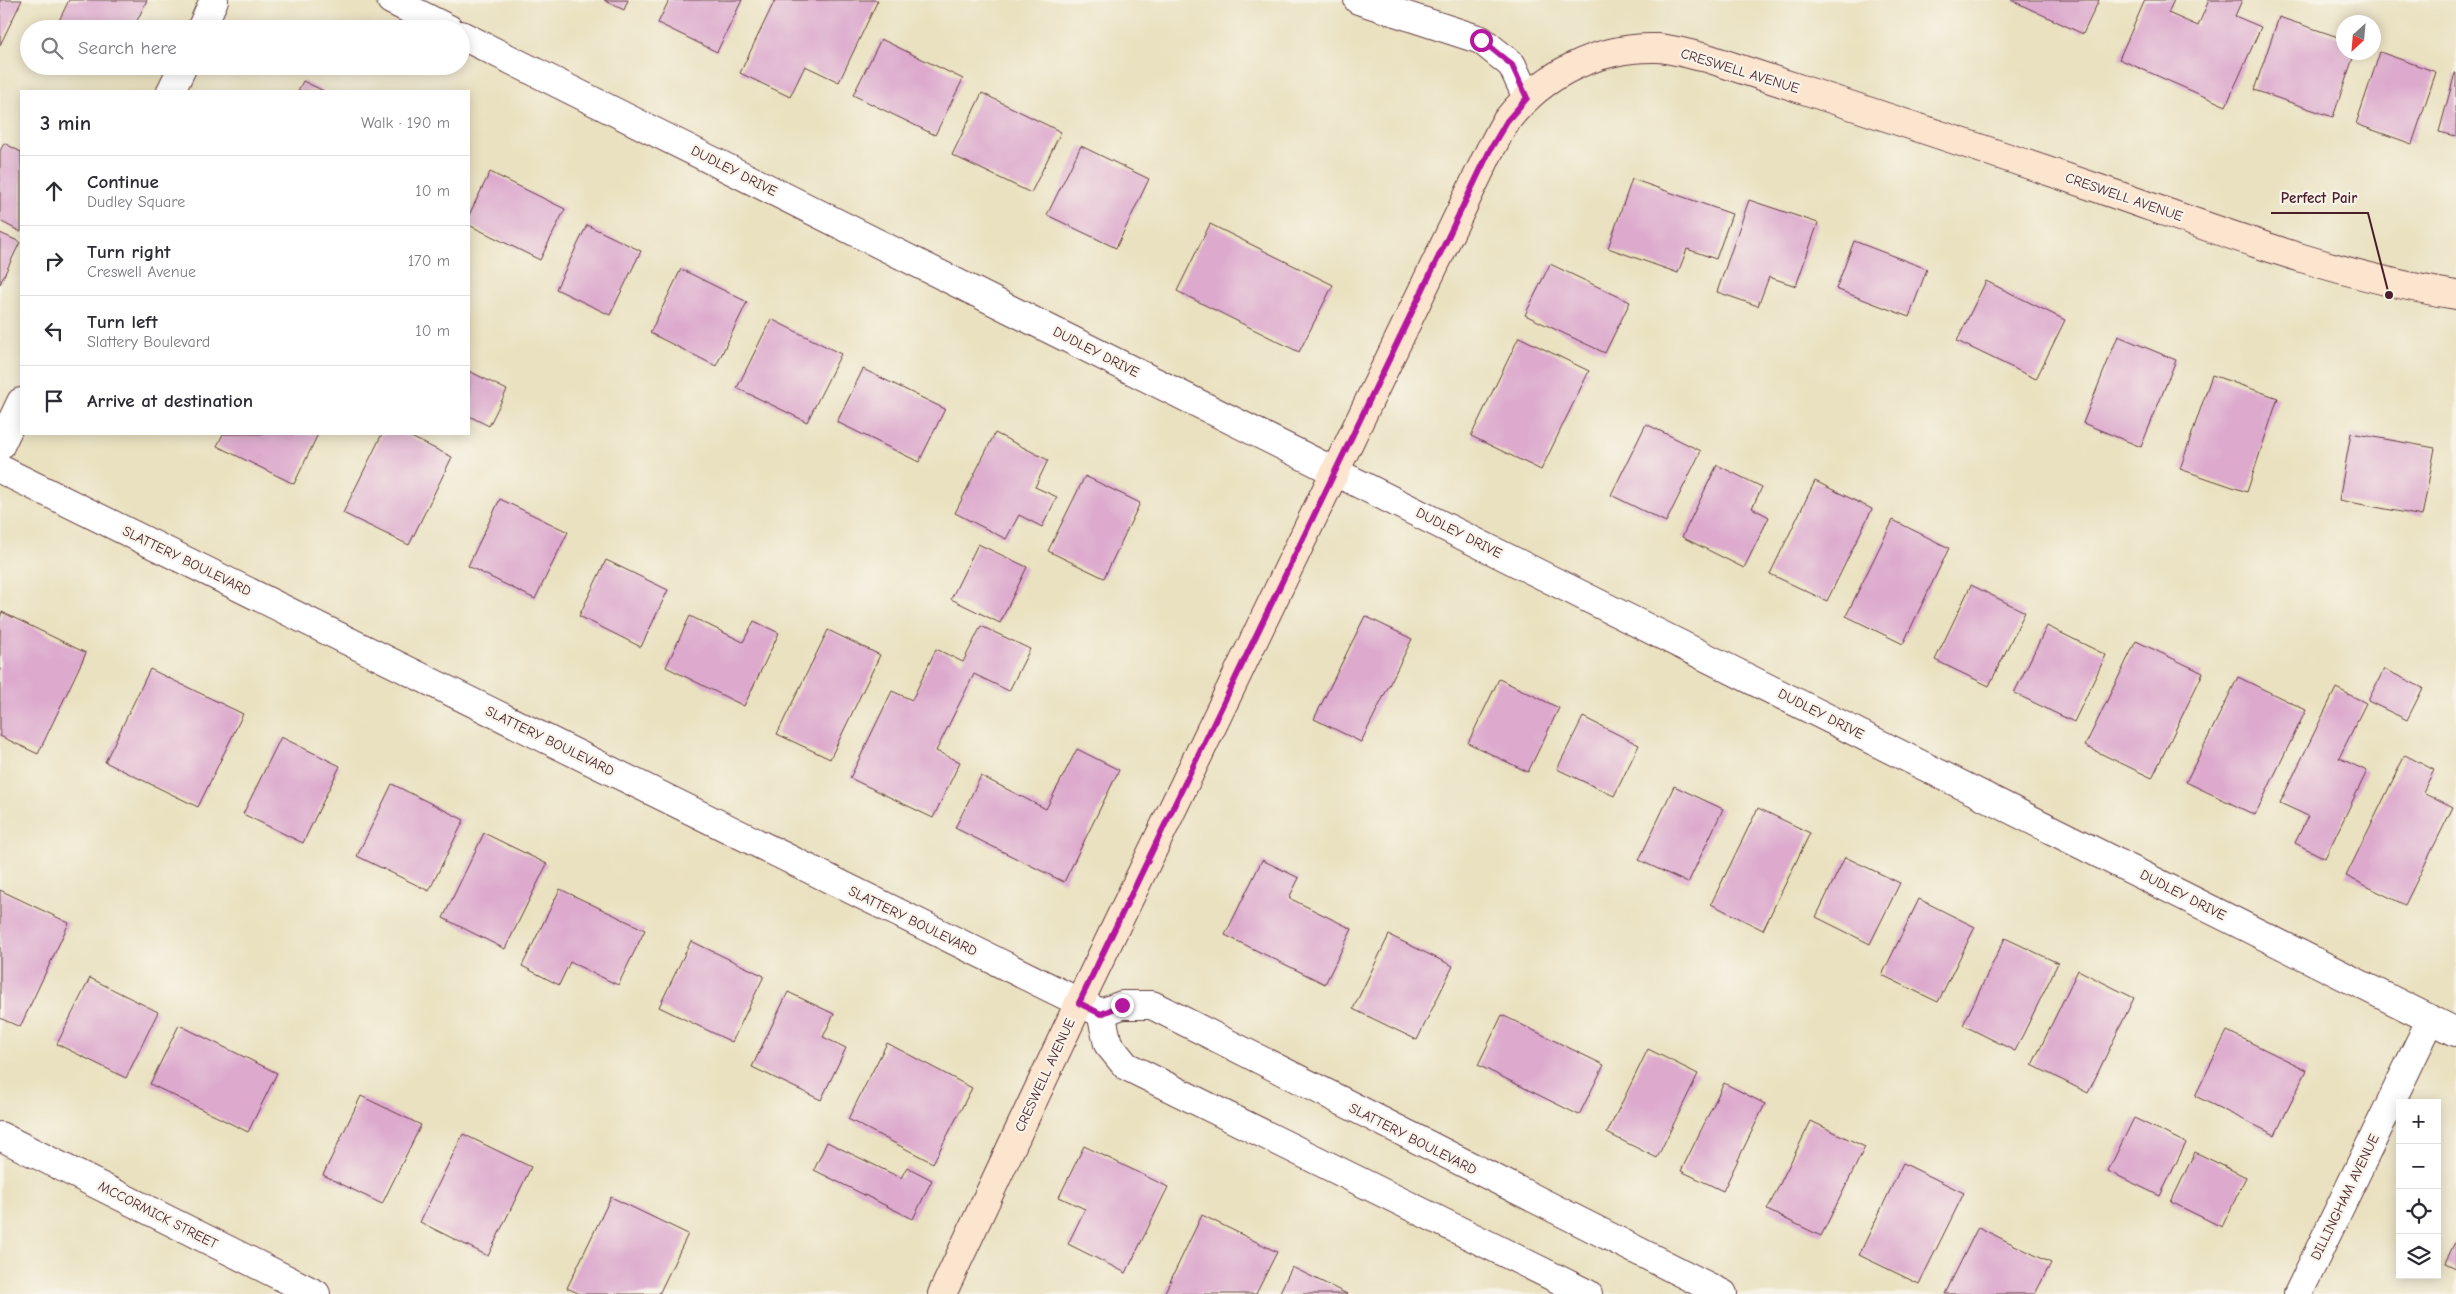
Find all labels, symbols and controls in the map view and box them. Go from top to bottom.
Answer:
north arrow [2336,15,2381,60]
search box [20,20,470,75]
route start [1470,29,1493,52]
icon: search [38,34,66,62]
text: Search here [78,37,177,59]
street label: CRESWELL AVENUE [1679,45,1801,97]
text: 3 min [40,111,91,135]
text: Walk · 190 m [361,114,450,132]
street label: DUDLEY DRIVE [688,142,780,200]
street label: CRESWELL AVENUE [2063,169,2185,225]
text: Continue [87,171,159,193]
icon: ahead [40,177,68,205]
text: 10 m [415,182,450,200]
callout: Perfect Pair [2271,183,2368,213]
text: Perfect Pair [2281,189,2357,207]
text: Dudley Square [87,193,185,211]
text: Turn right [87,241,171,263]
icon: right [40,247,68,275]
text: 170 m [408,252,450,270]
text: Creswell Avenue [87,263,196,281]
text: Turn left [87,311,158,333]
icon: left [40,317,68,345]
text: 10 m [415,322,450,340]
street label: DUDLEY DRIVE [1050,323,1142,381]
text: Slattery Boulevard [87,333,210,351]
icon: arrive [40,387,68,415]
text: Arrive at destination [87,390,253,412]
street label: DUDLEY DRIVE [1413,504,1505,562]
street label: SLATTERY BOULEVARD [120,522,254,600]
street label: DUDLEY DRIVE [1775,685,1867,743]
street label: SLATTERY BOULEVARD [483,702,617,780]
street label: DUDLEY DRIVE [2137,866,2229,924]
street label: SLATTERY BOULEVARD [846,882,980,960]
route end [1111,994,1134,1017]
street label: CRESWELL AVENUE [1011,1016,1079,1134]
street label: SLATTERY BOULEVARD [1346,1099,1480,1179]
map controls [2396,1099,2441,1279]
button: + [2396,1099,2441,1144]
street label: DILLINGHAM AVENUE [2307,1131,2383,1263]
button: − [2396,1144,2441,1189]
street label: MCCORMICK STREET [95,1178,221,1253]
button: locate [2396,1189,2441,1234]
button: layers [2396,1234,2441,1279]

